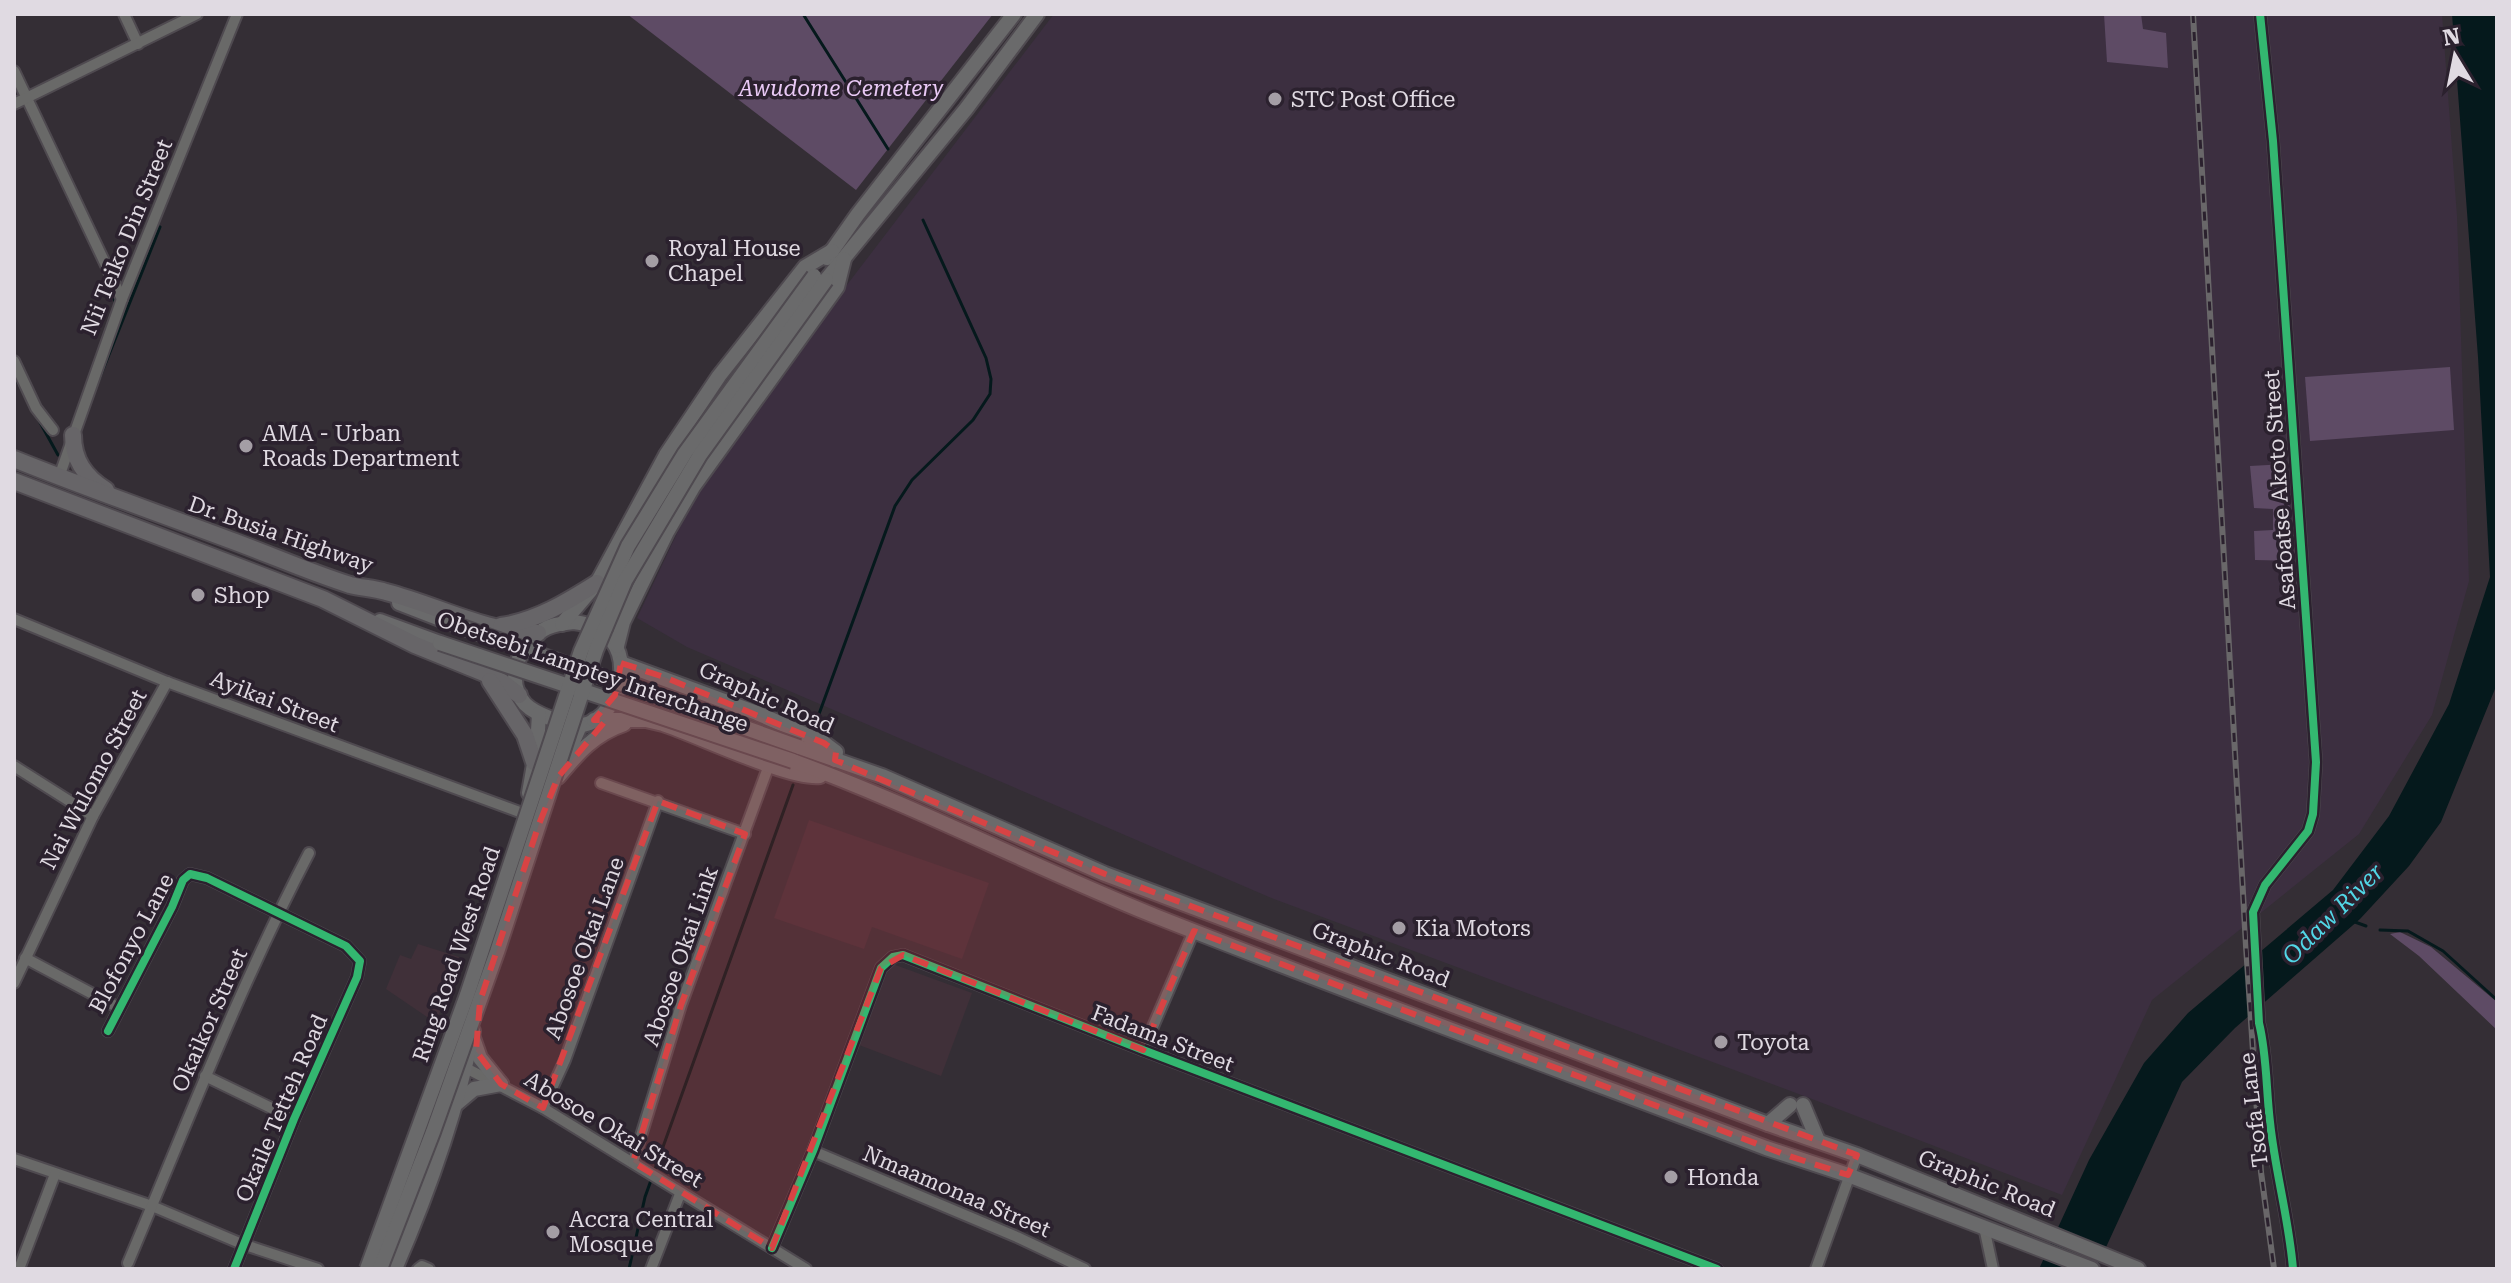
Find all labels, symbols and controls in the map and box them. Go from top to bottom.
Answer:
north arrow [2415,16,2495,96]
text: N [2441,23,2462,51]
park label: Awudome Cemetery [737,76,944,101]
place label: STC Post Office [1291,87,1455,112]
marker: STC Post Office [1266,90,1284,108]
street label: Nii Teiko Din Street [76,136,177,339]
place label: Royal House Chapel [668,236,801,286]
marker: Royal House Chapel [643,252,661,270]
street label: Asafoatse Akoto Street [2259,369,2300,611]
place label: AMA - Urban Roads Department [262,421,459,471]
marker: AMA - Urban Roads Department [237,437,255,455]
street label: Dr. Busia Highway [185,491,376,578]
place label: Shop [214,583,270,608]
marker: Shop [189,586,207,604]
street label: Obetsebi Lamptey Interchange [434,606,752,737]
street label: Graphic Road [695,656,838,738]
street label: Ayikai Street [207,666,343,737]
street label: Nai Wulomo Street [35,685,151,873]
street label: Ring Road West Road [408,843,505,1065]
street label: Abosoe Okai Lane [540,854,629,1043]
water label: Odaw River [2277,858,2389,970]
street label: Abosoe Okai Link [638,863,723,1049]
street label: Blofonyo Lane [84,869,179,1017]
place label: Kia Motors [1415,916,1531,941]
street label: Graphic Road [1308,917,1453,992]
marker: Kia Motors [1390,919,1408,937]
street label: Okaikor Street [167,945,252,1096]
street label: Fadama Street [1088,1000,1238,1077]
street label: Okaile Tetteh Road [231,1011,332,1206]
place label: Toyota [1737,1030,1810,1055]
marker: Toyota [1712,1033,1730,1051]
street label: Tsofa Lane [2234,1051,2273,1169]
street label: Abosoe Okai Street [520,1066,707,1192]
street label: Nmaamonaa Street [859,1141,1054,1242]
street label: Graphic Road [1915,1145,2059,1222]
place label: Honda [1687,1165,1759,1190]
marker: Honda [1662,1168,1680,1186]
place label: Accra Central Mosque [569,1207,713,1257]
marker: Accra Central Mosque [544,1223,562,1241]

